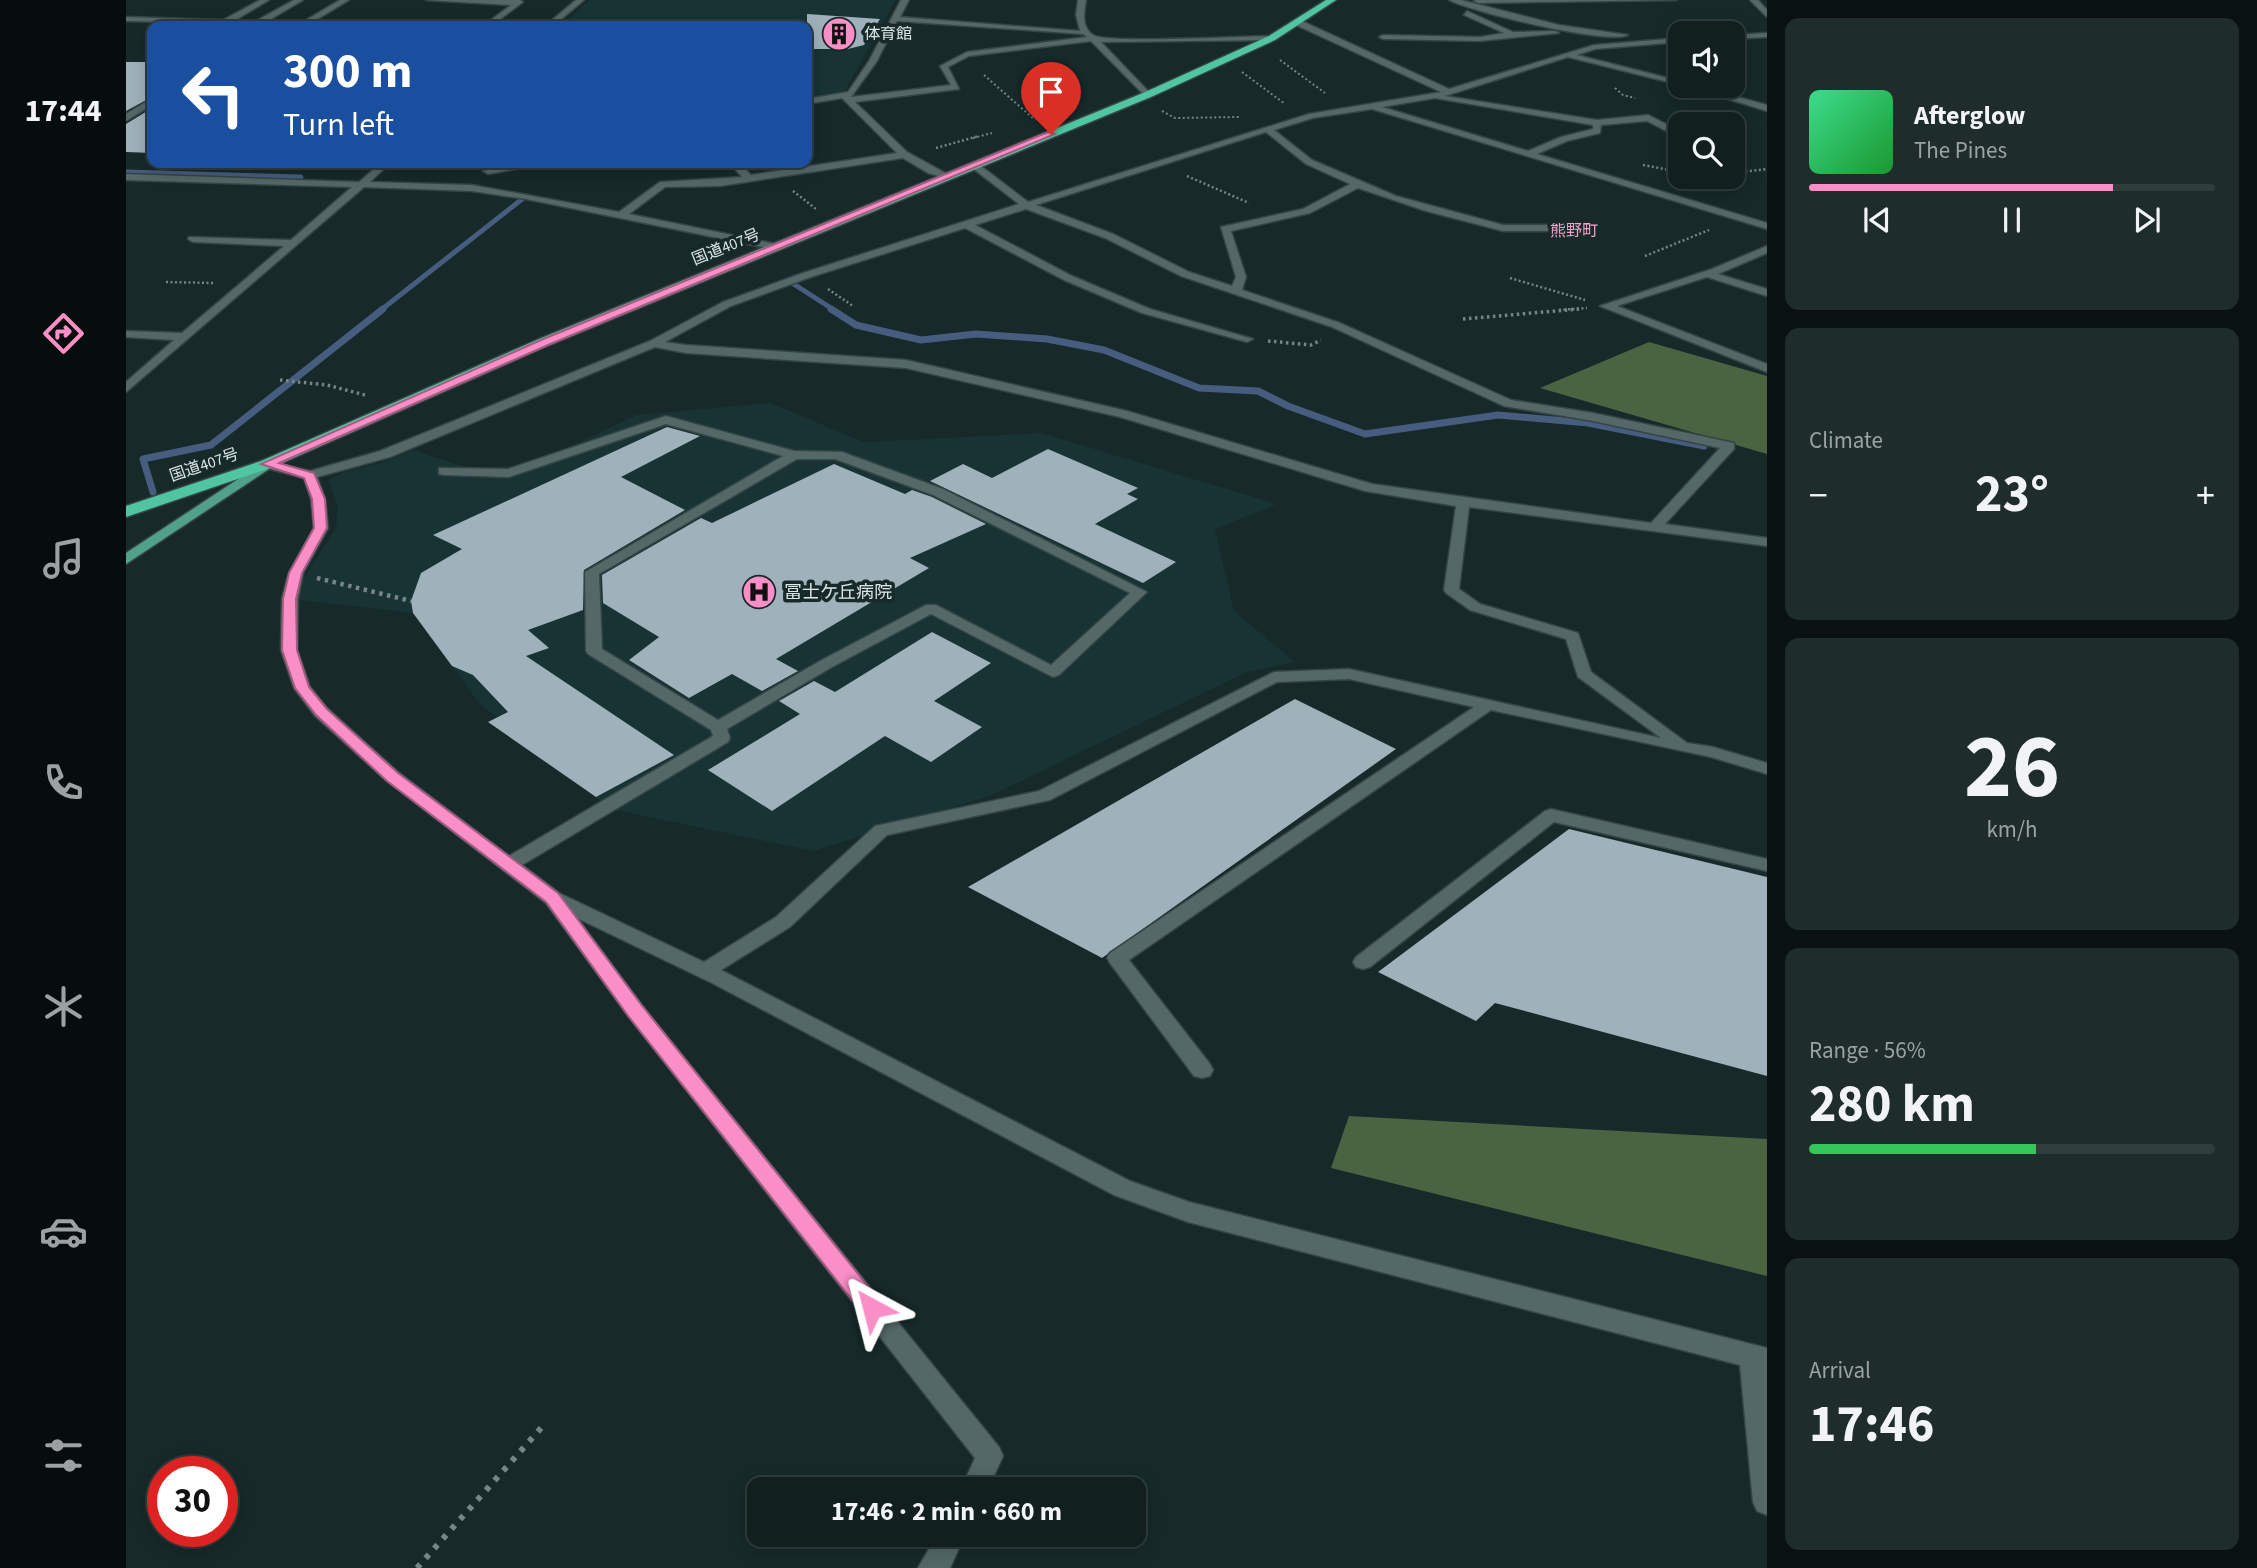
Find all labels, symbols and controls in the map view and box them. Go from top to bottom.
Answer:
building icon: 体育館 [820,15,858,53]
map controls [1668,21,1745,189]
button: sound [1668,21,1745,98]
place label: 体育館 [864,23,912,45]
text: 300 m [283,37,412,107]
icon: left [168,49,259,140]
pin [1021,62,1081,134]
icon: arrive [1032,73,1070,111]
text: 17:44 [24,88,102,134]
text: Afterglow [1914,97,2025,134]
text: Turn left [283,102,394,148]
button: search [1668,112,1745,189]
text: The Pines [1914,134,2007,167]
icon: previous [1858,201,1896,239]
icon: pause [1993,201,2031,239]
icon: next [2128,201,2166,239]
district label: 熊野町 [1550,220,1598,242]
street label: 国道407号 [689,223,763,271]
icon: directions [39,309,88,358]
text: Climate [1809,424,1883,457]
street label: 国道407号 [166,443,242,487]
text: 23° [1975,458,2049,532]
text: − [1809,469,1828,523]
text: + [2196,469,2215,523]
icon: music [39,534,88,583]
hospital icon: 冨士ケ丘病院 [740,573,778,611]
place label: 冨士ケ丘病院 [784,580,892,605]
text: 26 [1964,703,2060,832]
icon: phone [39,758,88,807]
text: km/h [1986,813,2038,846]
icon: climate [39,982,88,1031]
text: Range · 56% [1809,1034,1926,1067]
text: 280 km [1809,1068,1975,1142]
icon: car [39,1207,88,1256]
position arrow [835,1271,909,1345]
text: Arrival [1809,1354,1871,1387]
text: 17:46 [1809,1388,1934,1462]
icon: filters [39,1431,88,1480]
speed limit sign: 30 [147,1456,238,1547]
text: 17:46 · 2 min · 660 m [831,1493,1062,1530]

